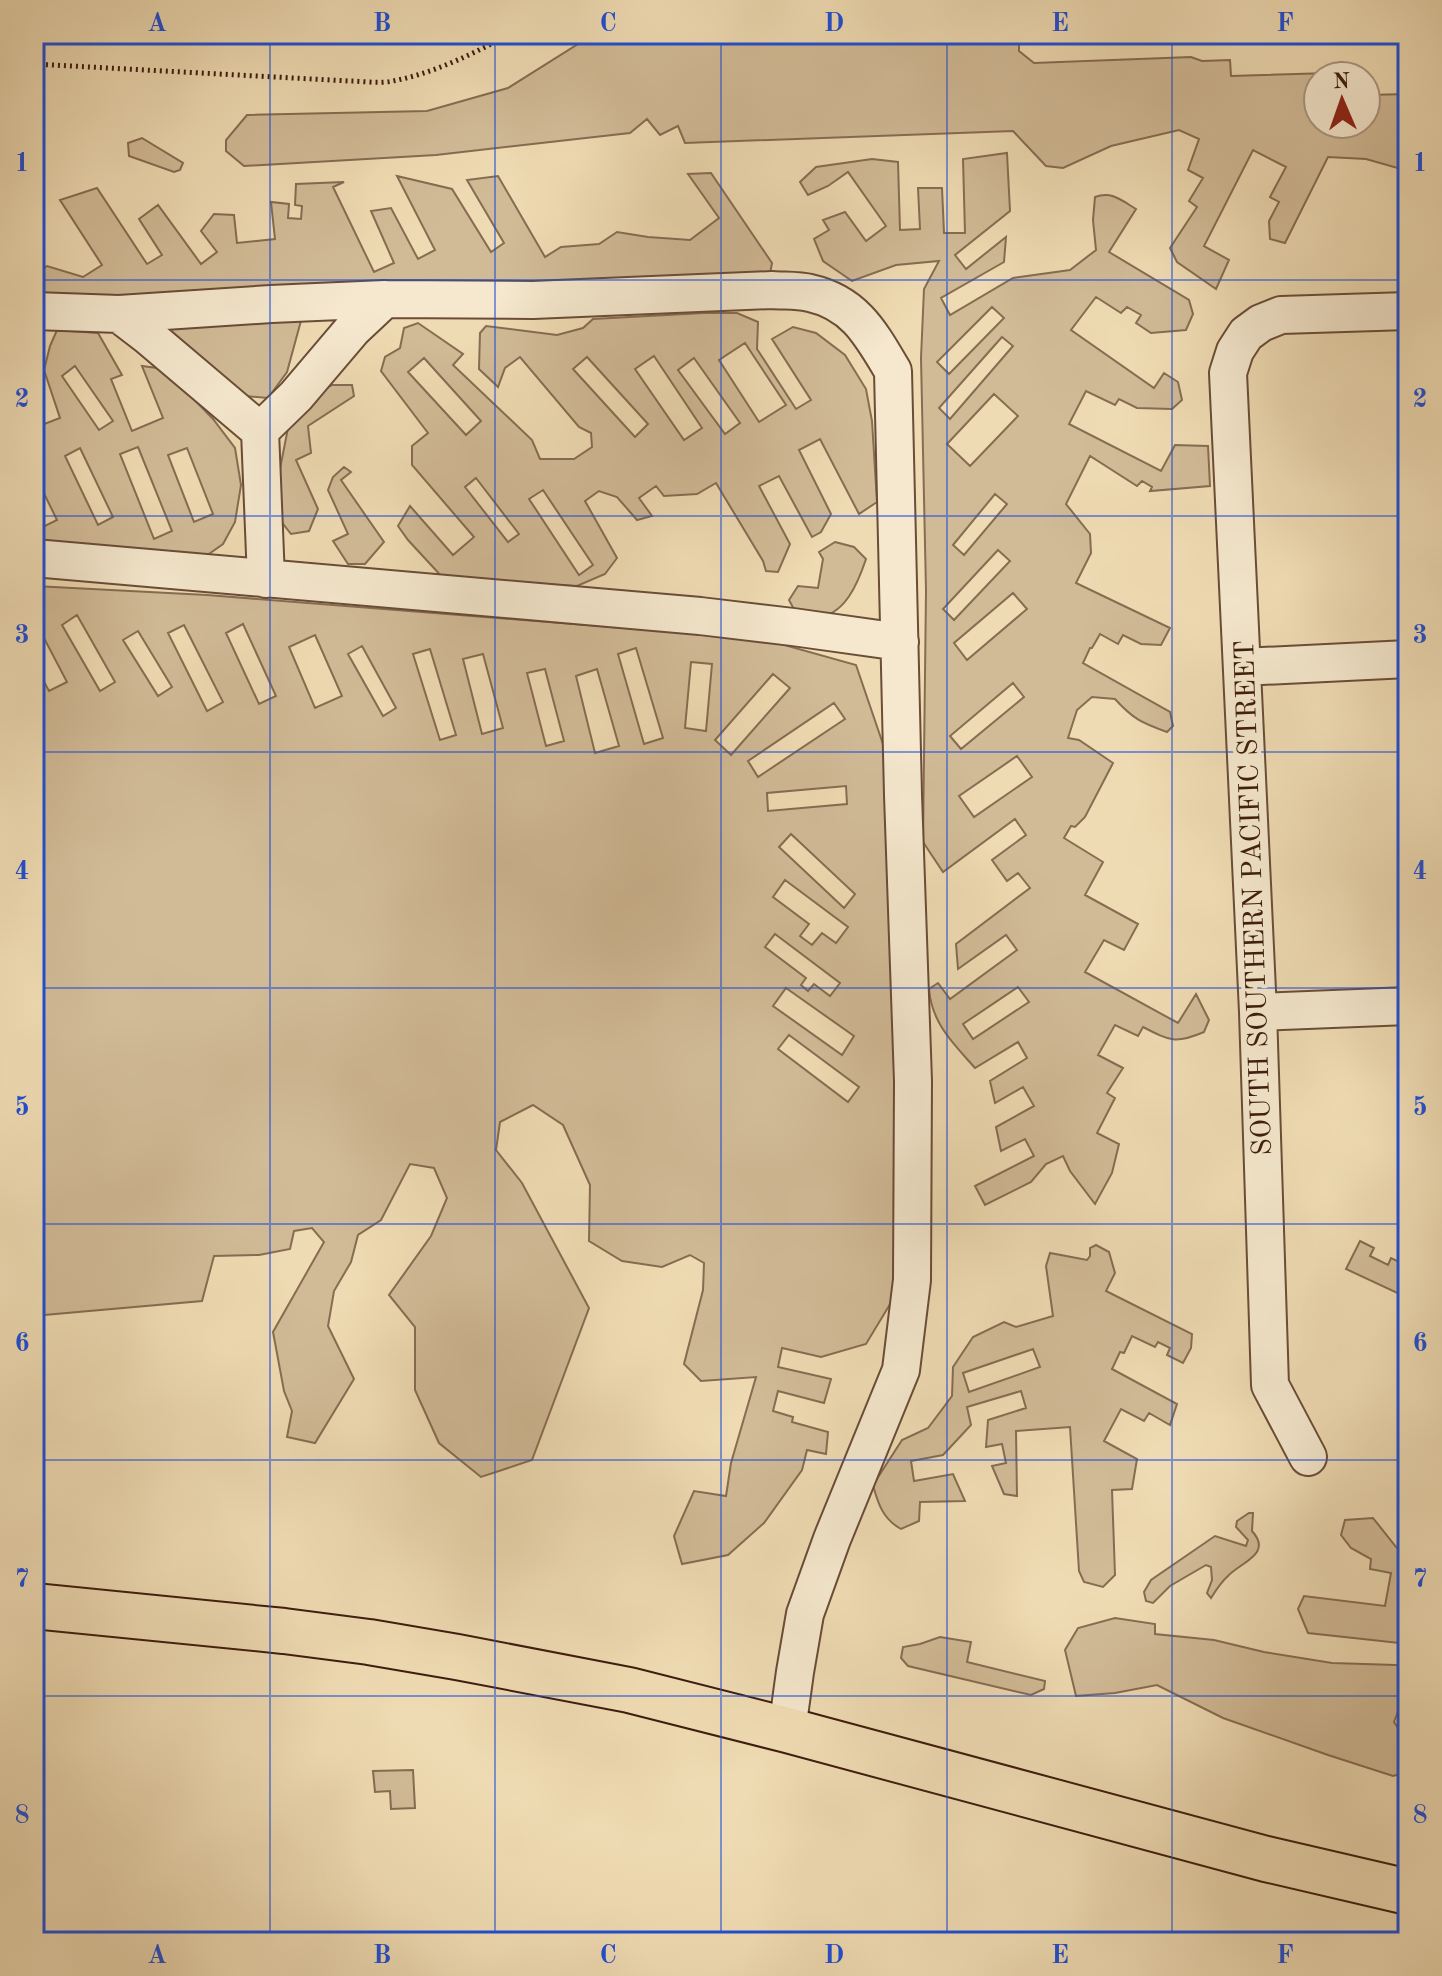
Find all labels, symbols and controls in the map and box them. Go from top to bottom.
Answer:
text: A [147,11,167,37]
text: B [373,11,391,37]
text: C [599,11,617,37]
text: D [824,11,844,37]
text: E [1051,11,1069,37]
text: F [1276,11,1294,37]
north arrow [1302,60,1382,140]
text: N [1333,71,1350,93]
text: 1 [14,151,30,177]
text: 1 [1412,151,1428,177]
text: 2 [14,387,30,413]
text: 2 [1412,387,1428,413]
text: 3 [14,623,30,649]
text: 3 [1412,623,1428,649]
street label: SOUTH SOUTHERN PACIFIC STREET [1232,639,1278,1156]
text: 4 [14,859,30,885]
text: 4 [1412,859,1428,885]
text: 5 [14,1095,30,1121]
text: 5 [1412,1095,1428,1121]
text: 6 [14,1331,30,1357]
text: 6 [1412,1331,1428,1357]
text: 7 [14,1567,30,1593]
text: 7 [1412,1567,1428,1593]
text: 8 [14,1803,30,1829]
text: 8 [1412,1803,1428,1829]
text: A [147,1943,167,1969]
text: B [373,1943,391,1969]
text: C [599,1943,617,1969]
text: D [824,1943,844,1969]
text: E [1051,1943,1069,1969]
text: F [1276,1943,1294,1969]

